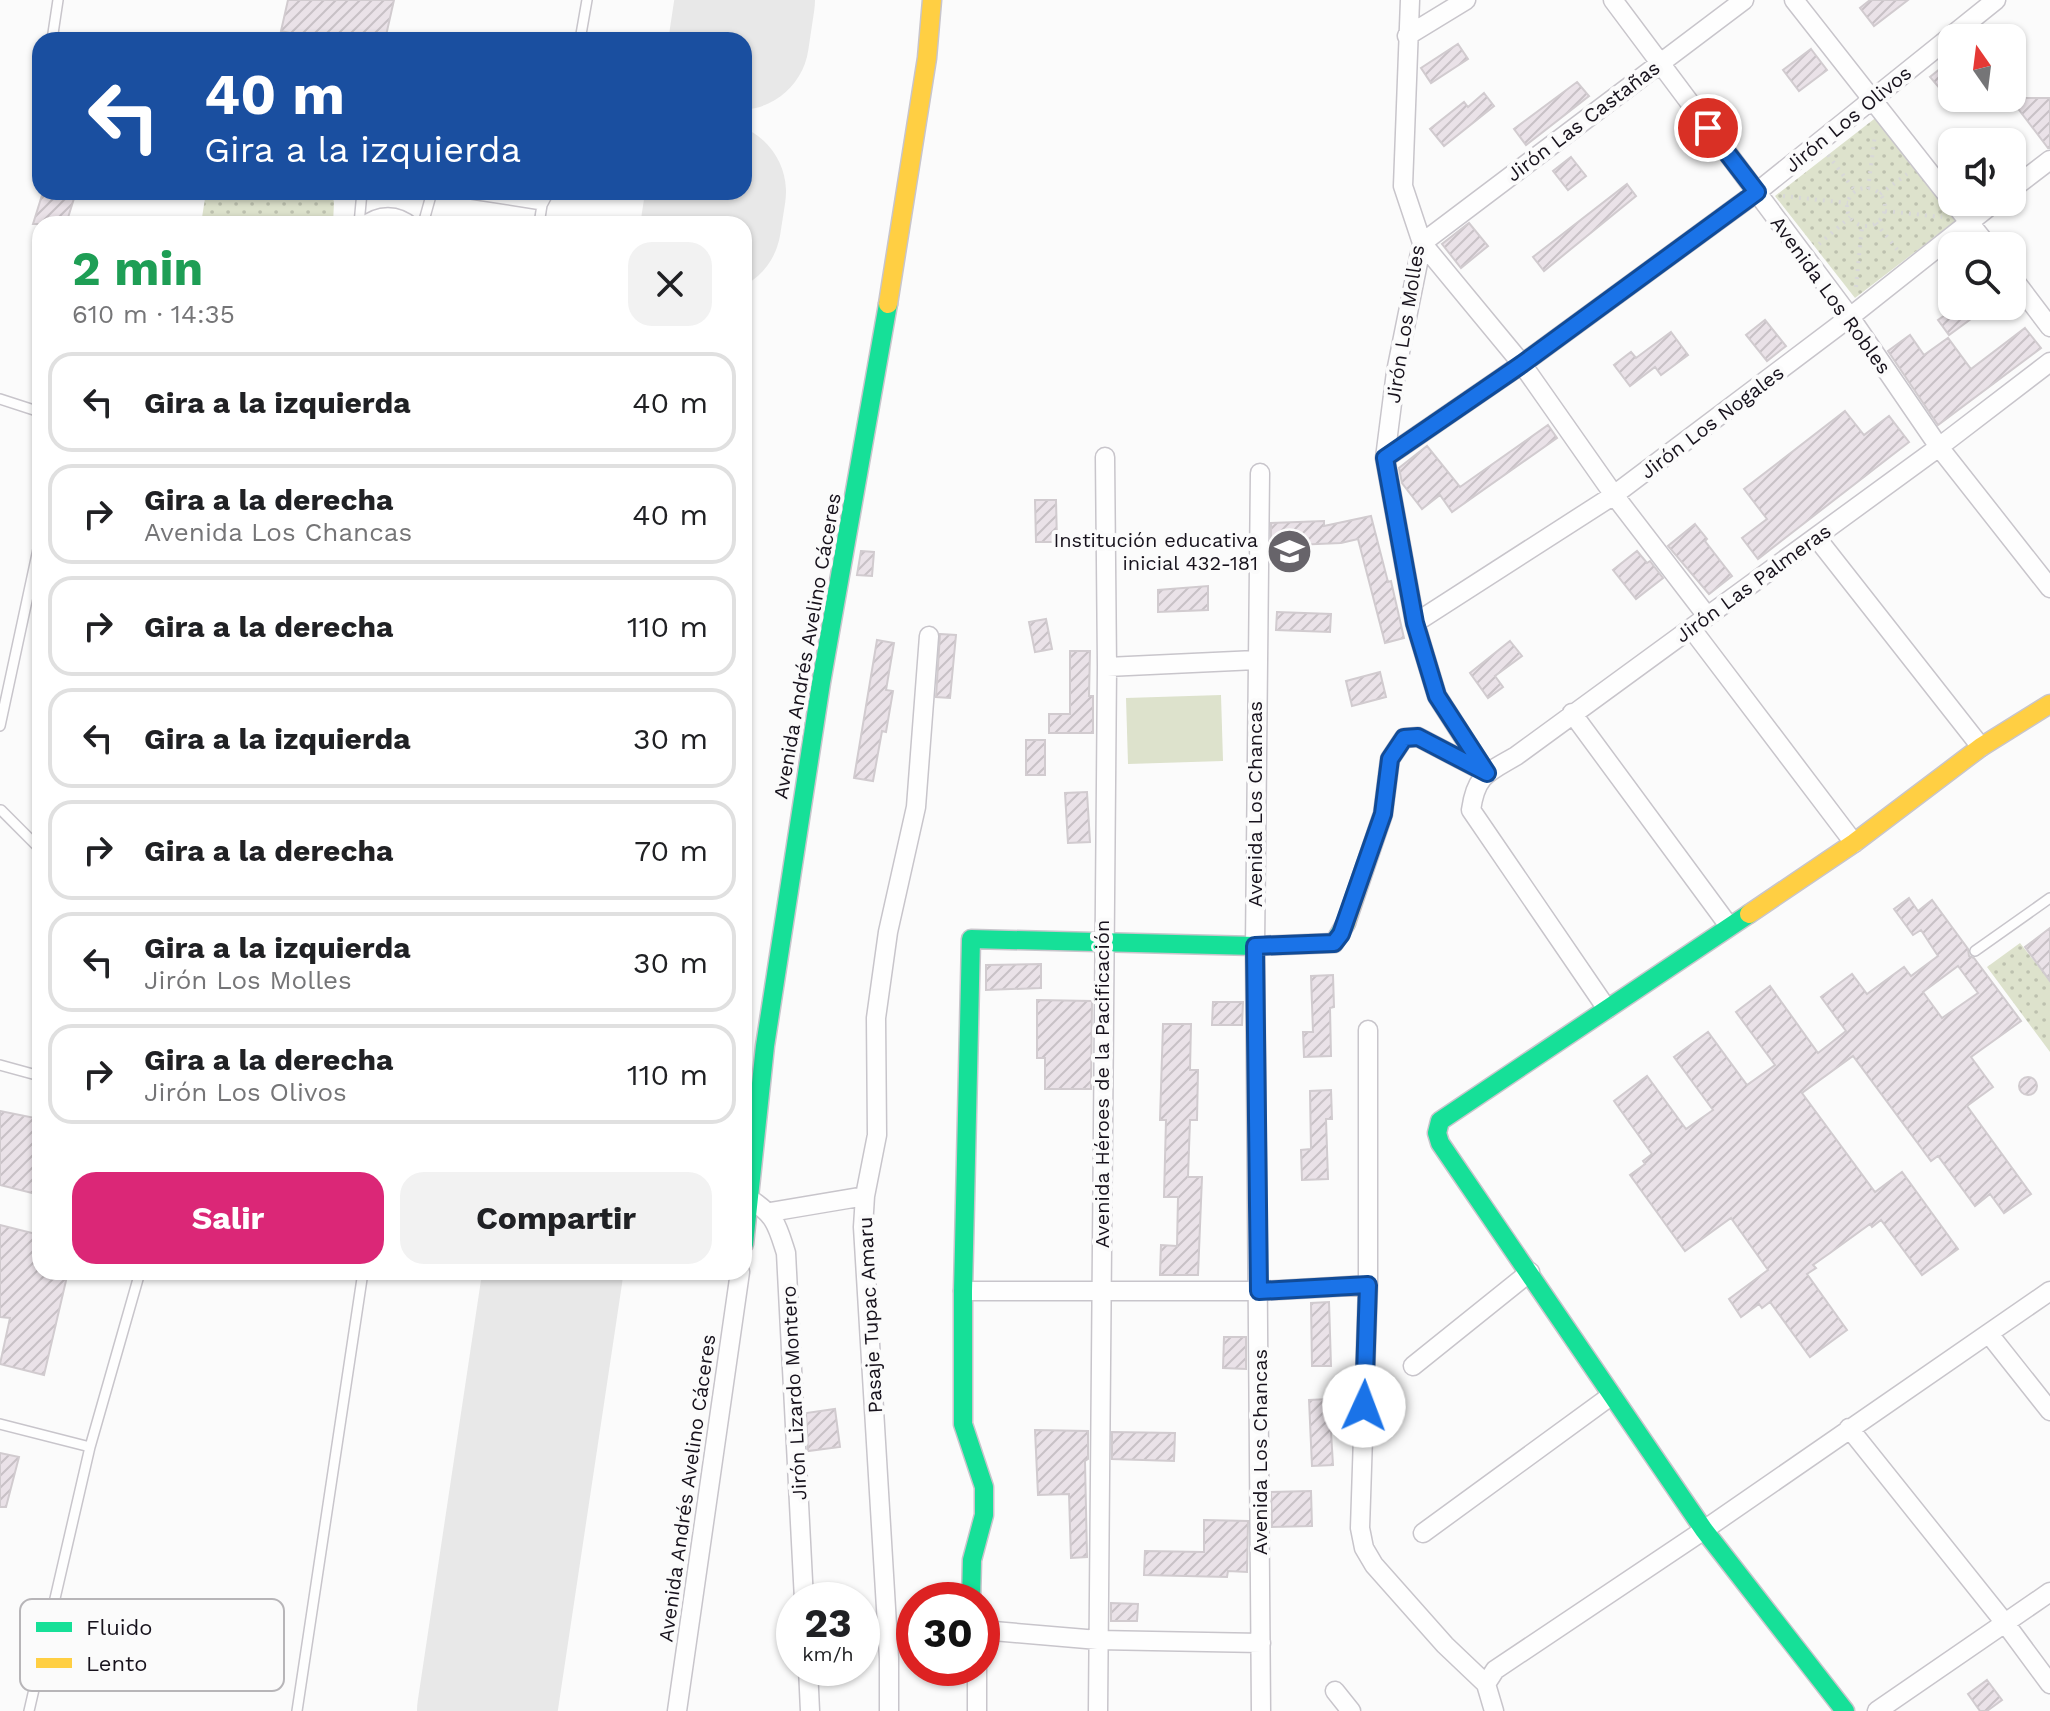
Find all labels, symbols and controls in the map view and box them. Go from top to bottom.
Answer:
north arrow [1938,24,2026,112]
map controls [1938,24,2026,320]
street label: Jirón Las Castañas [1502,56,1664,186]
street label: Jirón Los Olivos [1780,61,1916,177]
text: 40 m [204,62,345,128]
icon: left [72,64,176,168]
pin [1674,94,1742,162]
icon: arrive [1686,106,1730,150]
button: sound [1938,128,2026,216]
text: Gira a la izquierda [204,129,521,171]
street label: Avenida Los Robles [1766,211,1896,379]
button: search [1938,232,2026,320]
text: 2 min [72,240,203,297]
button: close [628,242,712,326]
street label: Jirón Los Molles [1381,243,1429,405]
text: 610 m · 14:35 [72,299,235,329]
street label: Jirón Los Nogales [1636,360,1788,484]
icon: left [76,380,120,424]
text: Gira a la izquierda [144,385,411,420]
text: 40 m [632,385,708,420]
text: Gira a la derecha [144,482,393,517]
street label: Avenida Andrés Avelino Cáceres [768,491,846,801]
icon: right [76,492,120,536]
text: 40 m [632,497,708,532]
text: Avenida Los Chancas [144,517,412,547]
street label: Jirón Las Palmeras [1671,519,1835,647]
school or university icon: Institución educativa inicial 432-181 [1265,527,1313,575]
place label: Institución educativa inicial 432-181 [1053,528,1258,575]
icon: right [76,604,120,648]
text: Gira a la derecha [144,609,393,644]
text: 110 m [627,609,708,644]
street label: Avenida Los Chancas [1243,701,1267,907]
icon: left [76,716,120,760]
text: Gira a la izquierda [144,721,411,756]
text: 30 m [633,721,708,756]
icon: right [76,828,120,872]
text: Gira a la derecha [144,833,393,868]
text: 70 m [634,833,708,868]
street label: Avenida Héroes de la Pacificación [1090,920,1114,1248]
text: Gira a la izquierda [144,930,411,965]
icon: left [76,940,120,984]
text: 30 m [633,945,708,980]
text: Jirón Los Molles [144,965,352,995]
text: Gira a la derecha [144,1042,393,1077]
icon: right [76,1052,120,1096]
text: 110 m [627,1057,708,1092]
text: Jirón Los Olivos [144,1077,347,1107]
button: Salir [72,1172,384,1264]
button: Compartir [400,1172,712,1264]
street label: Pasaje Tupac Amaru [853,1216,887,1414]
street label: Jirón Lizardo Montero [776,1285,812,1501]
street label: Avenida Andrés Avelino Cáceres [654,1333,720,1643]
street label: Avenida Los Chancas [1248,1349,1272,1555]
position arrow [1322,1364,1406,1448]
speed limit sign: 30 [896,1582,1000,1686]
legend [20,1599,284,1691]
text: 23 [804,1600,852,1647]
text: Fluido [86,1615,153,1640]
text: km/h [802,1642,854,1666]
text: Lento [86,1651,147,1676]

